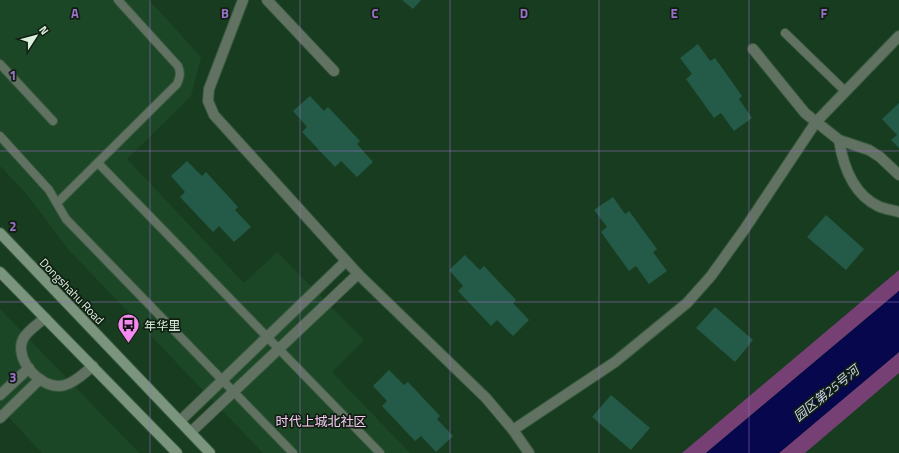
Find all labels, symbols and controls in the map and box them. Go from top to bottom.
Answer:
text: A [71,3,79,23]
text: B [221,3,229,23]
text: C [371,3,379,23]
text: D [520,3,528,23]
text: E [670,3,678,23]
text: F [821,3,828,23]
north arrow [16,16,56,56]
text: N [35,22,53,38]
text: 1 [9,65,17,85]
text: 2 [9,216,17,236]
street label: Dongshahu Road [35,253,109,329]
bus stop icon: 年华里 [116,312,142,345]
place label: 年华里 [144,316,180,335]
water label: 园区第25号河 [789,358,866,426]
text: 3 [9,367,17,387]
district label: 时代上城北社区 [275,411,367,431]

